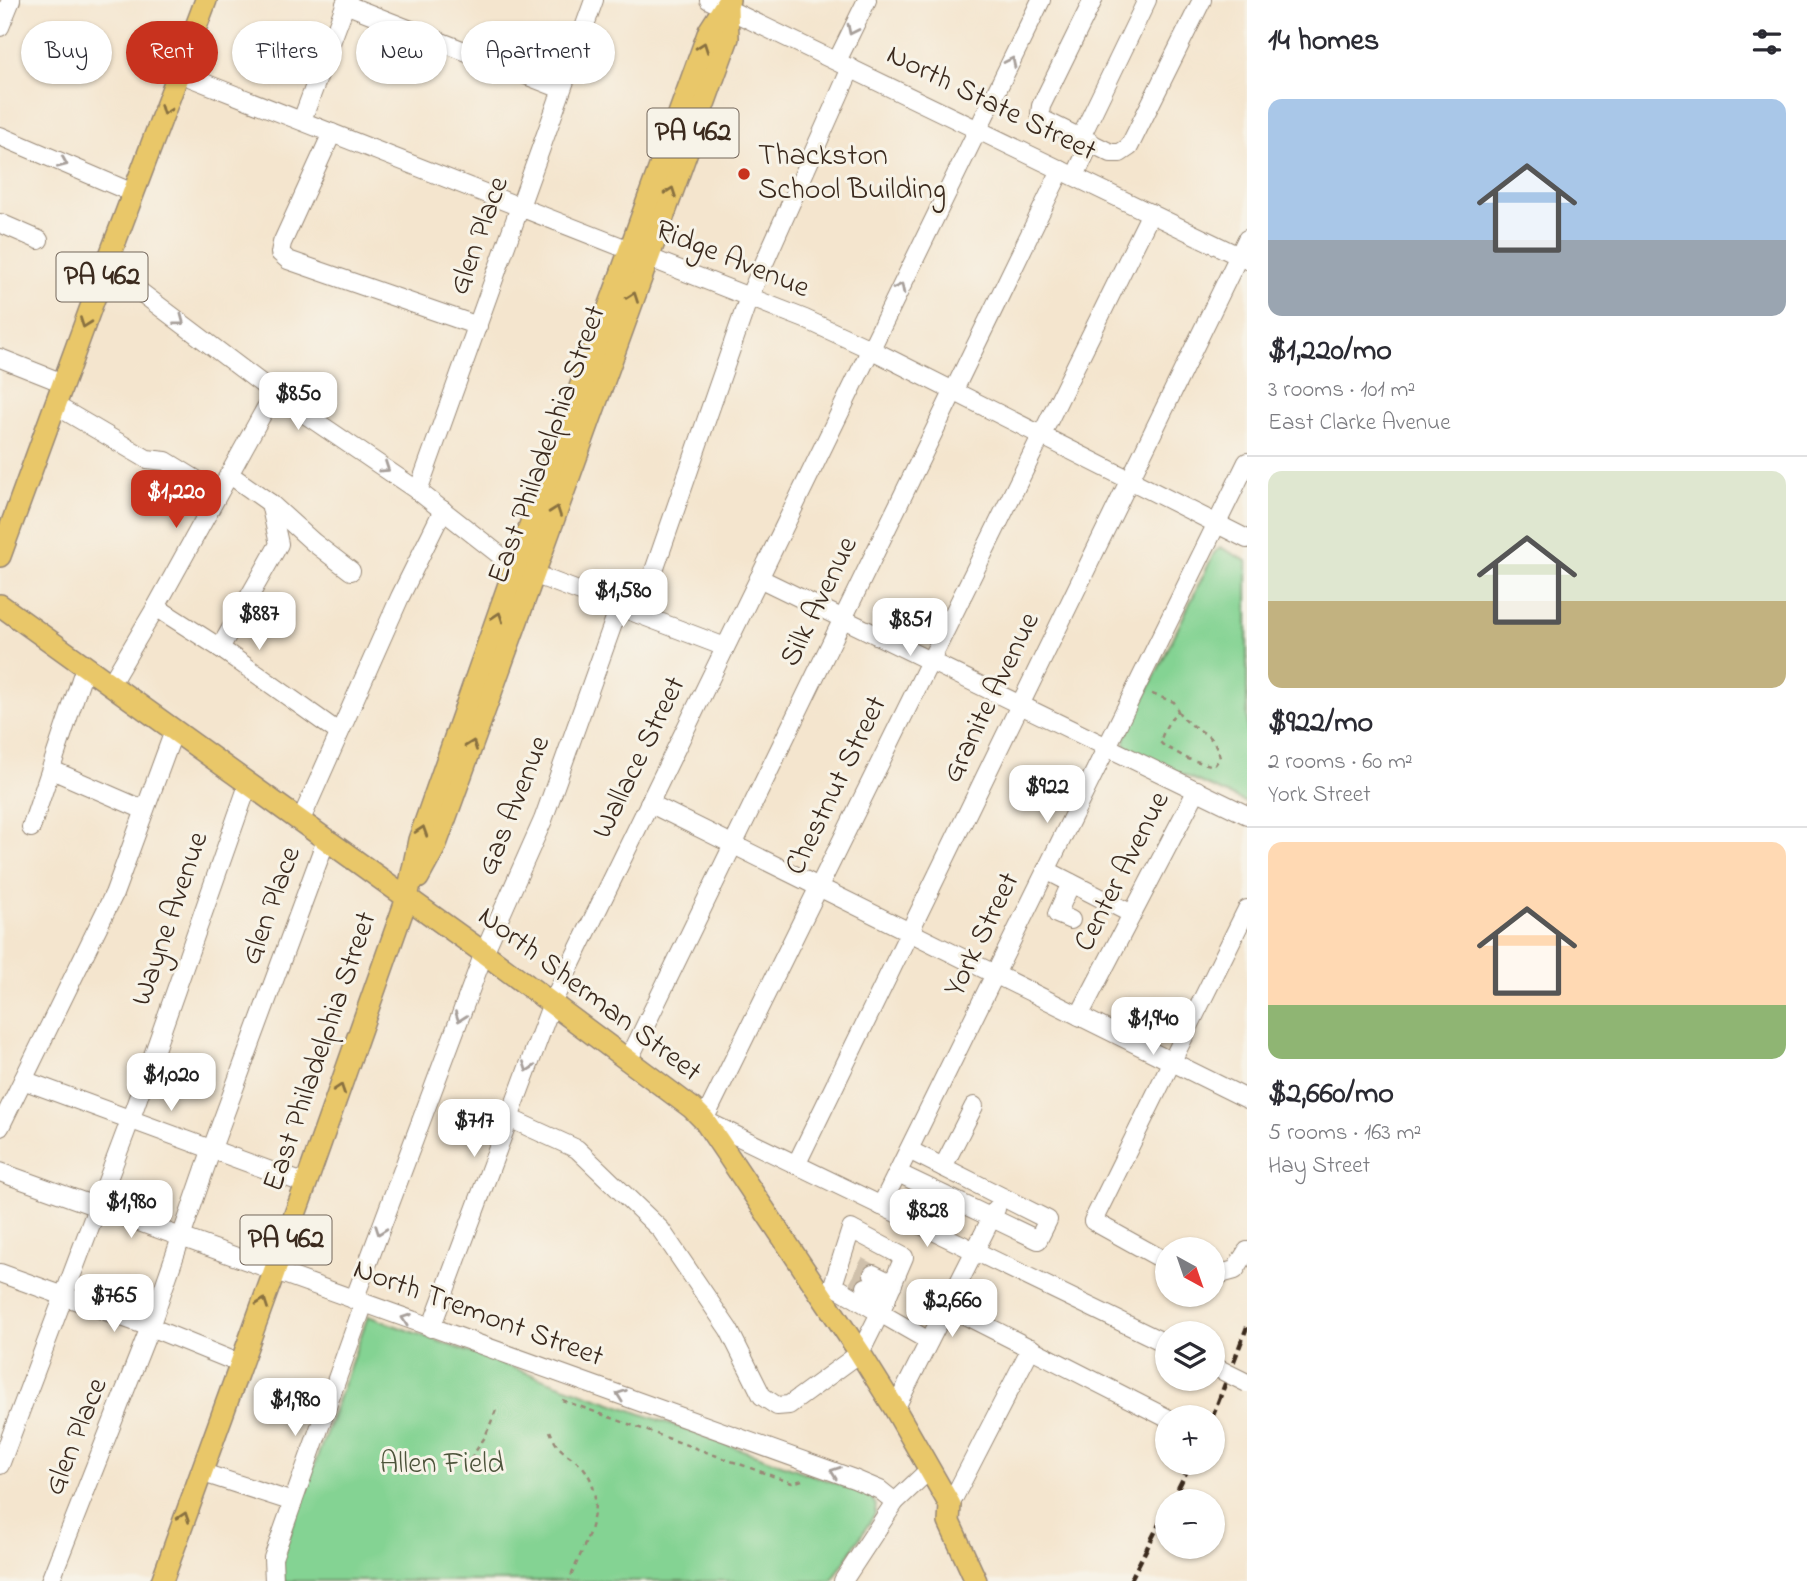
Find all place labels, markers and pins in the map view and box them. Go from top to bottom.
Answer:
place label: Thackston School Building [758,135,946,213]
marker: Thackston School Building [736,166,752,182]
pin: $850 [257,372,339,432]
pin: $1,220 [119,470,233,530]
pin: $1,580 [566,570,680,629]
pin: $887 [218,592,300,652]
pin: $851 [869,598,951,658]
pin: $922 [1006,766,1088,825]
pin: $1,940 [1096,998,1210,1057]
pin: $1,020 [114,1054,228,1113]
pin: $717 [433,1100,515,1159]
pin: $1,980 [74,1180,188,1240]
pin: $828 [886,1190,968,1249]
pin: $765 [73,1274,155,1334]
pin: $2,660 [895,1280,1009,1339]
pin: $1,980 [238,1378,352,1438]

